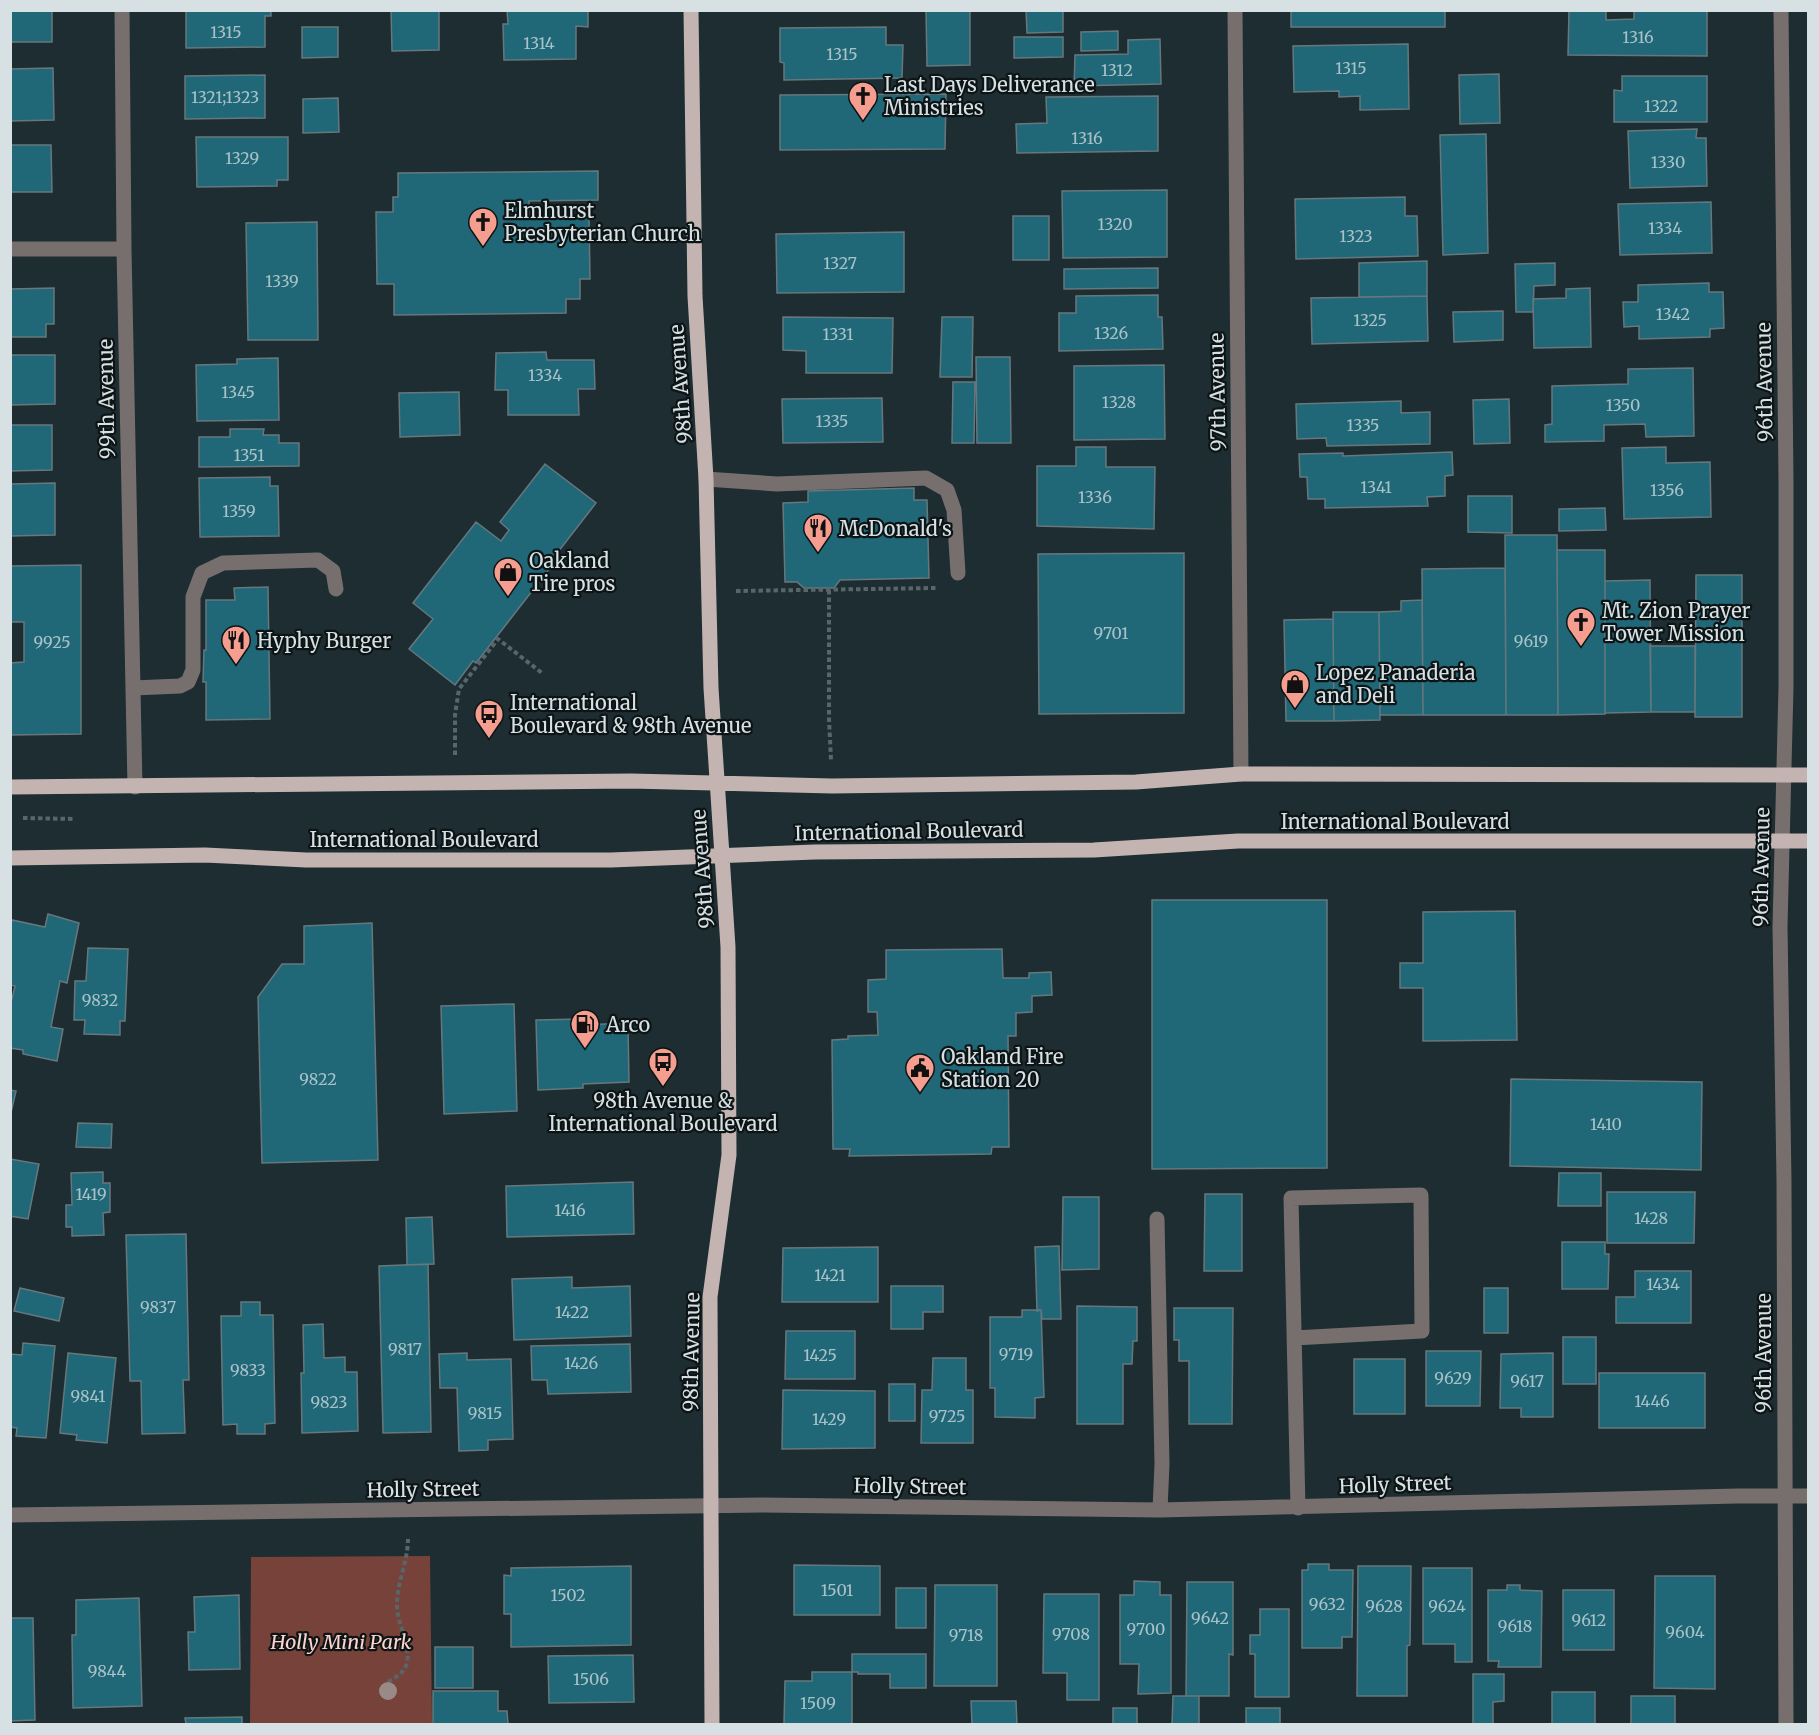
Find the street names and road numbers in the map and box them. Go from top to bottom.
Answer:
street label: 96th Avenue [1750,322,1778,442]
street label: 98th Avenue [663,324,697,444]
street label: 97th Avenue [1203,332,1231,452]
street label: 99th Avenue [92,339,120,459]
street label: 96th Avenue [1747,807,1775,927]
street label: 98th Avenue [685,809,719,929]
street label: International Boulevard [1280,809,1510,834]
street label: International Boulevard [794,817,1024,845]
street label: International Boulevard [309,827,539,852]
street label: 98th Avenue [677,1292,705,1412]
street label: 96th Avenue [1751,1293,1776,1413]
street label: Holly Street [1338,1470,1452,1498]
street label: Holly Street [853,1473,967,1499]
street label: Holly Street [366,1476,480,1502]

